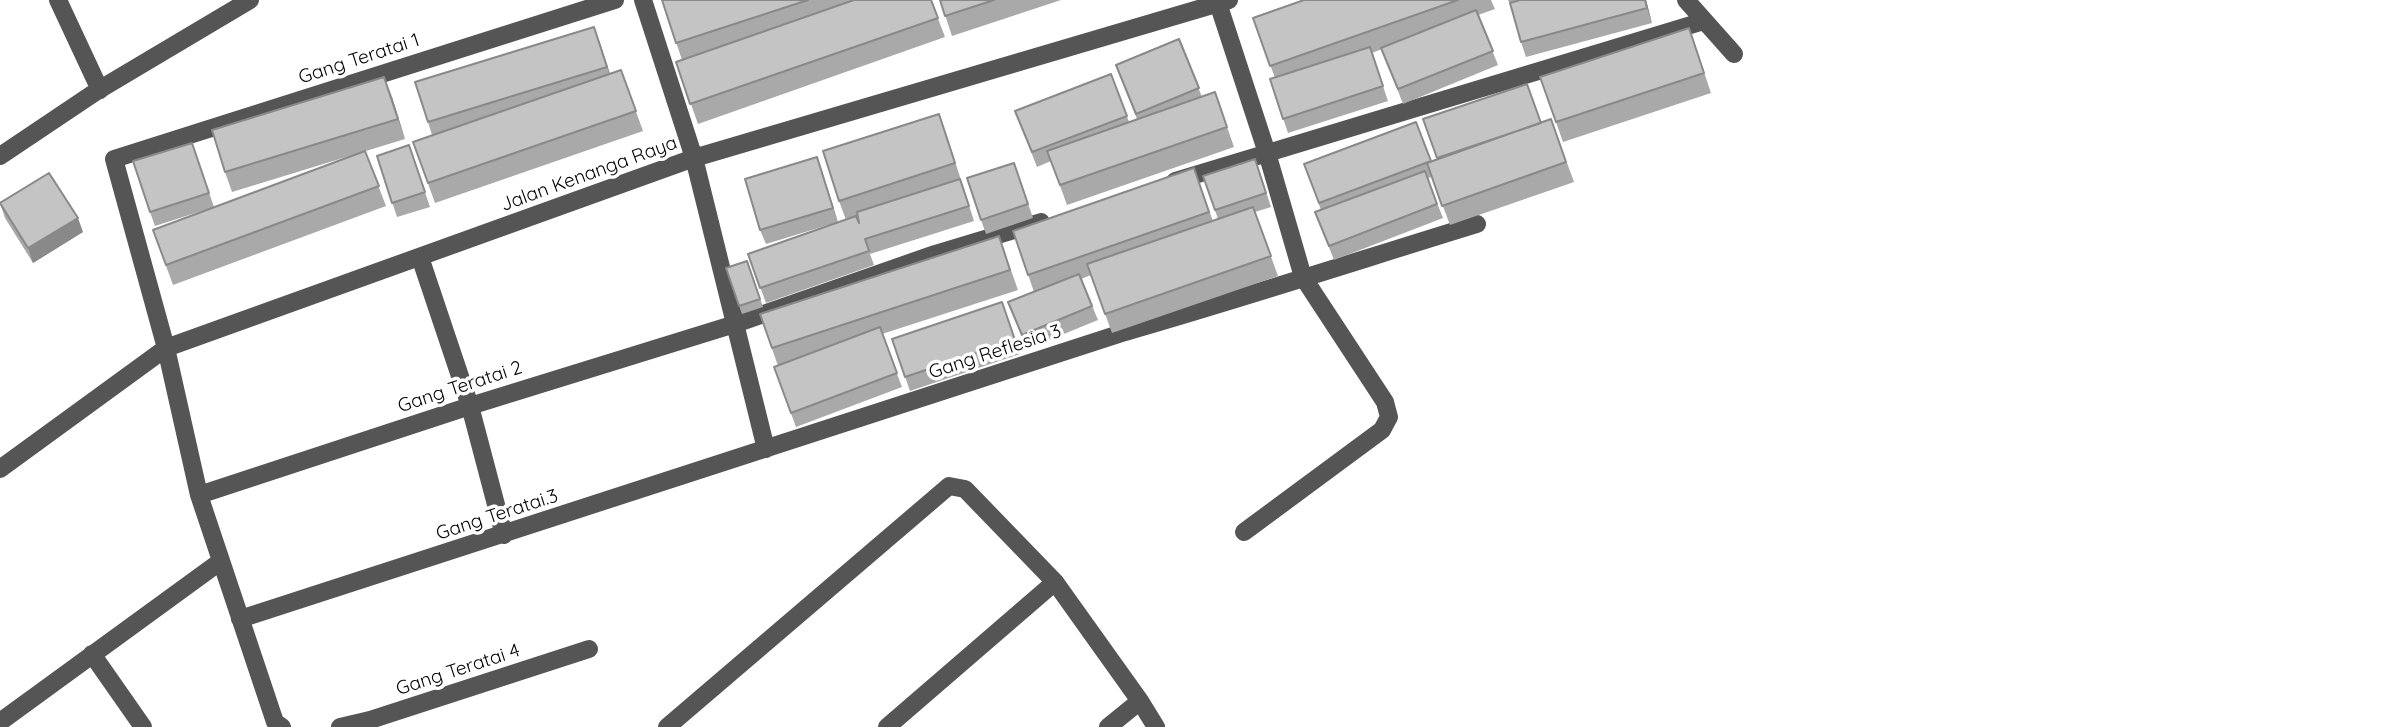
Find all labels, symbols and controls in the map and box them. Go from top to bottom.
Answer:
street label: Gang Teratai 1 [296,29,422,89]
street label: Jalan Kenanga Raya [498,131,680,217]
street label: Gang Reflesia 3 [926,320,1064,384]
street label: Gang Teratai 2 [395,356,525,418]
street label: Gang Teratai.3 [433,485,561,545]
street label: Gang Teratai 4 [393,639,523,701]

